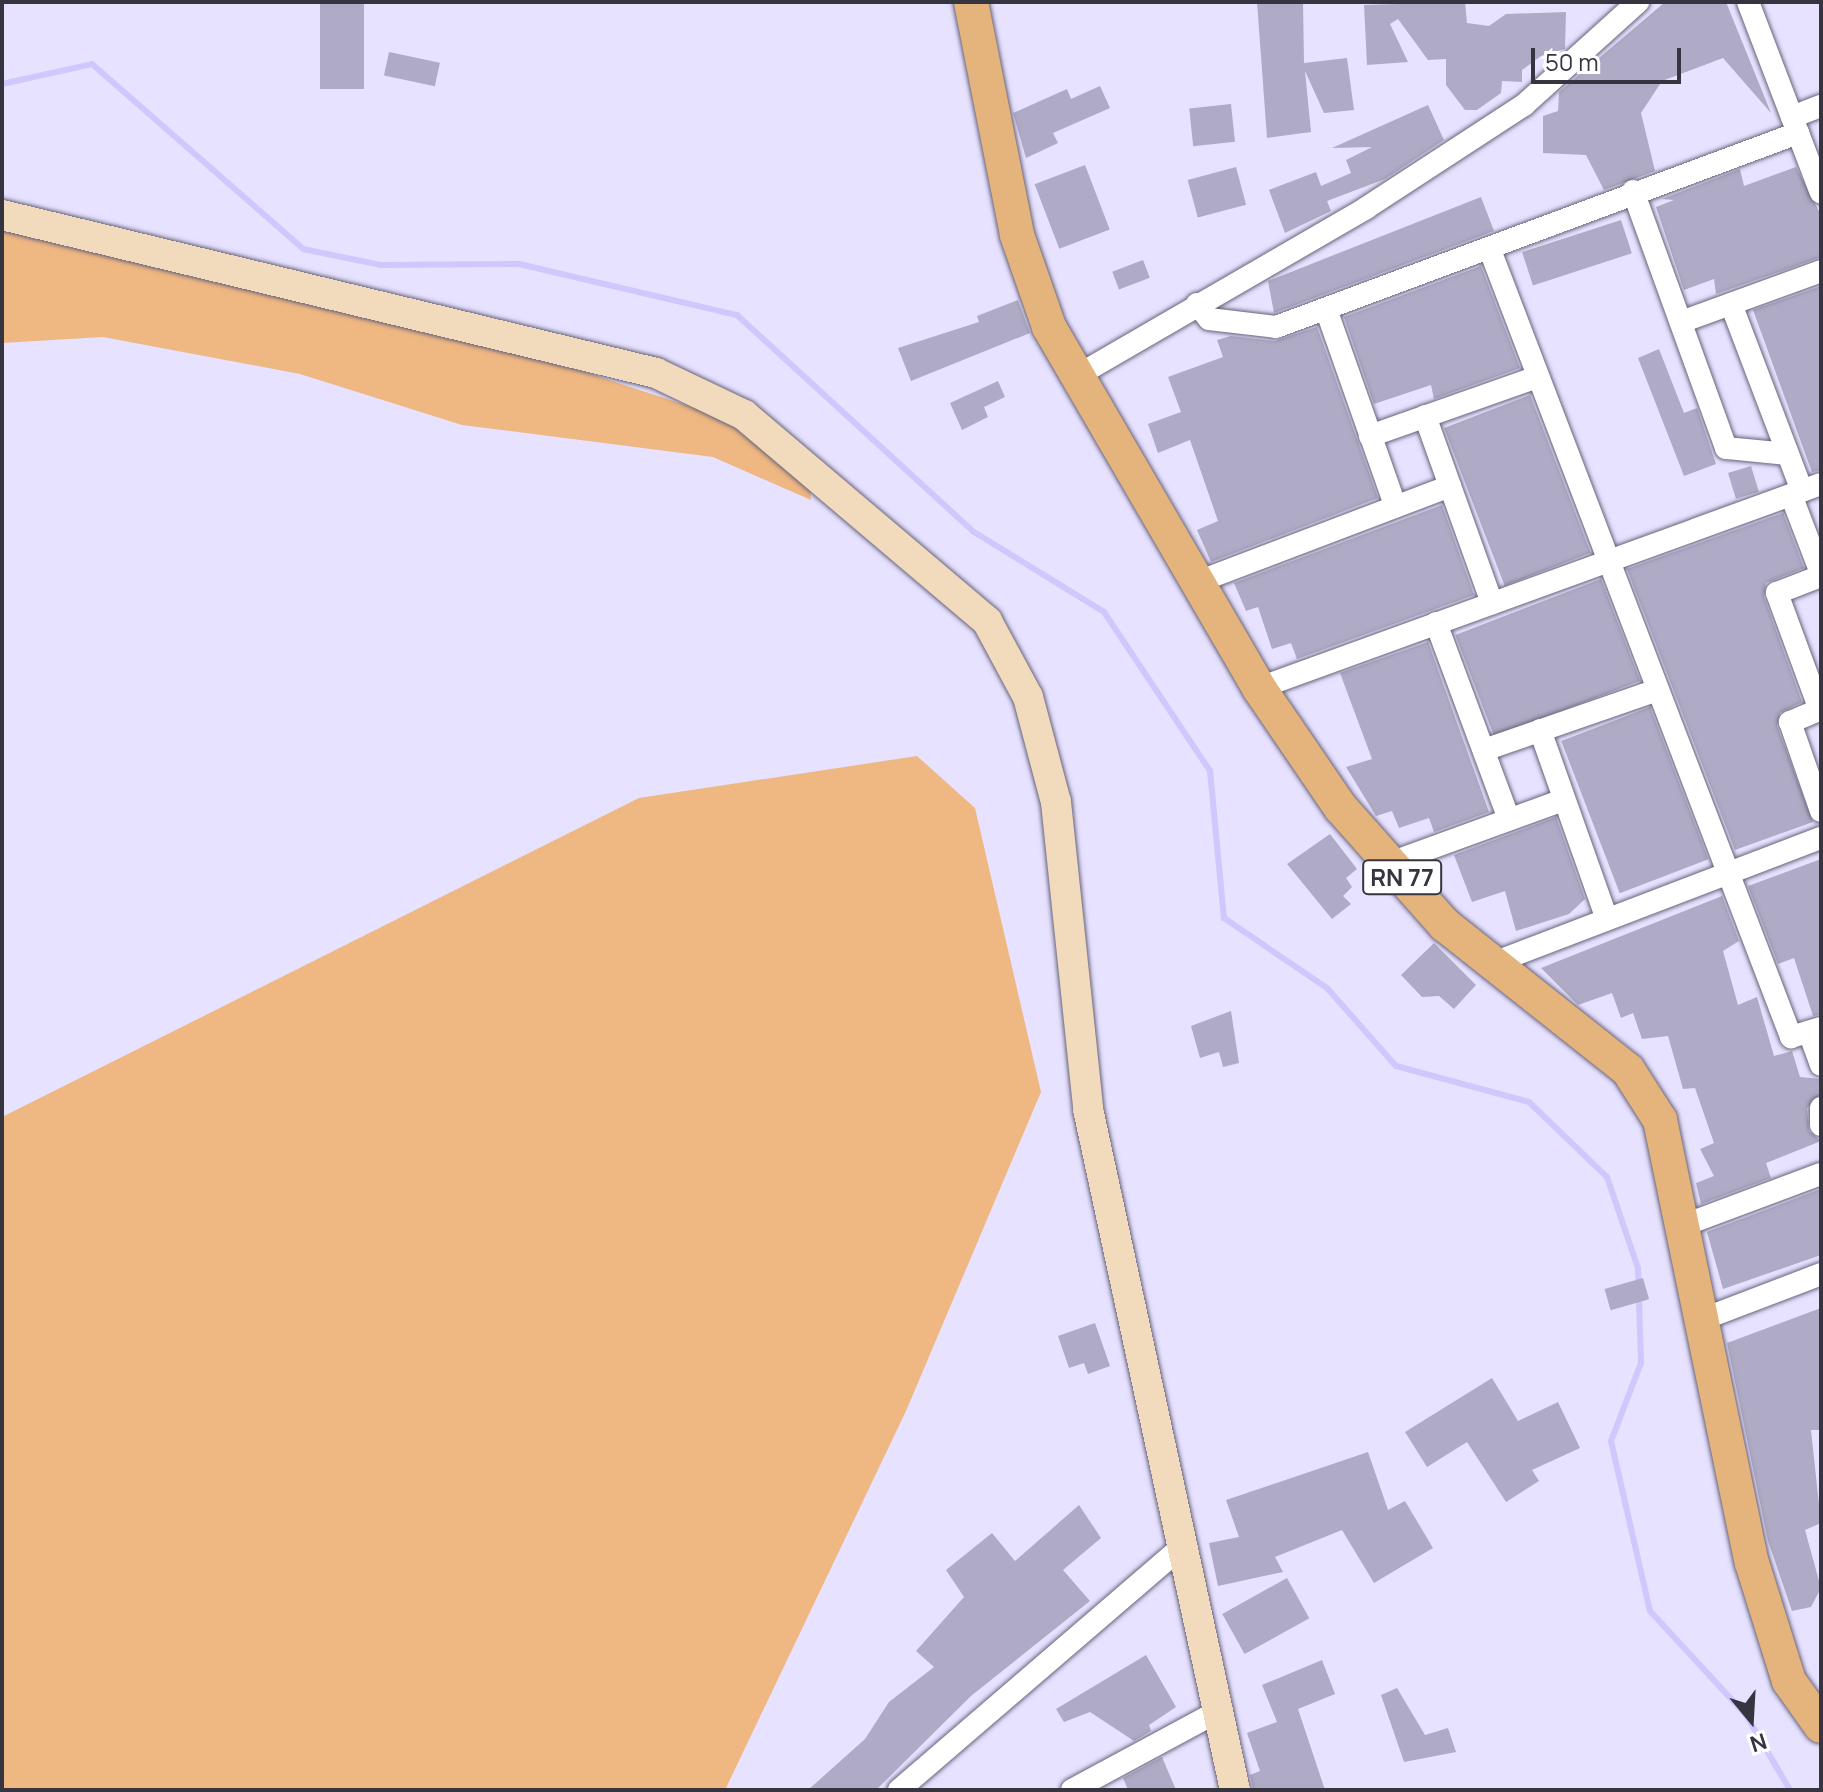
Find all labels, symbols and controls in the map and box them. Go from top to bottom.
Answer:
scale bar [1535,32,1685,82]
text: 50 m [1545,45,1599,78]
road number: RN 77 [1362,857,1442,897]
north arrow [1711,1680,1791,1760]
text: N [1746,1726,1771,1760]

